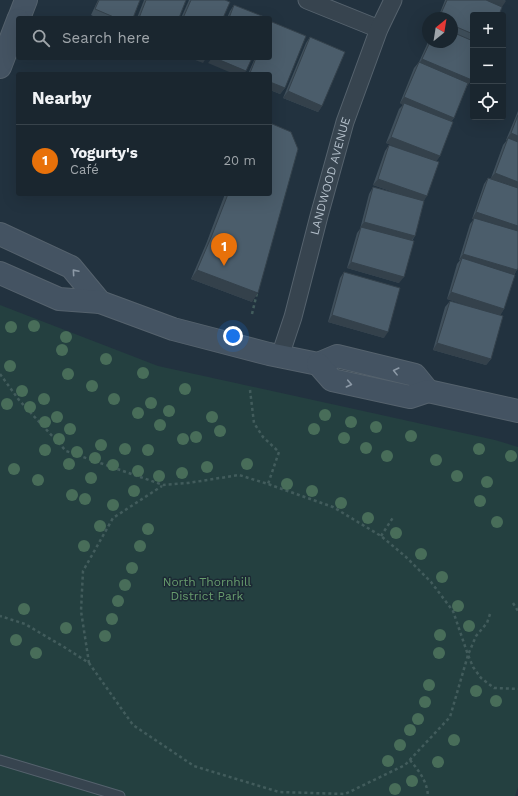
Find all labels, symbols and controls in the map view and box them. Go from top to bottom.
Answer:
north arrow [422,12,458,48]
map controls [470,12,506,120]
button: + [470,12,506,48]
search box [16,16,272,60]
icon: search [30,27,52,49]
text: Search here [62,29,150,47]
button: − [470,48,506,84]
button: locate [470,84,506,120]
text: Nearby [32,88,91,108]
street label: LANDWOOD AVENUE [307,115,353,236]
text: Yogurty's [70,144,138,162]
text: 1 [42,153,48,168]
text: 20 m [224,153,256,168]
text: Café [70,162,99,177]
pin: 1 [211,233,237,266]
one-way arrow [73,269,80,277]
your location [223,326,243,346]
one-way arrow [393,367,400,375]
one-way arrow [346,379,352,388]
park label: North Thornhill District Park [163,575,252,603]

